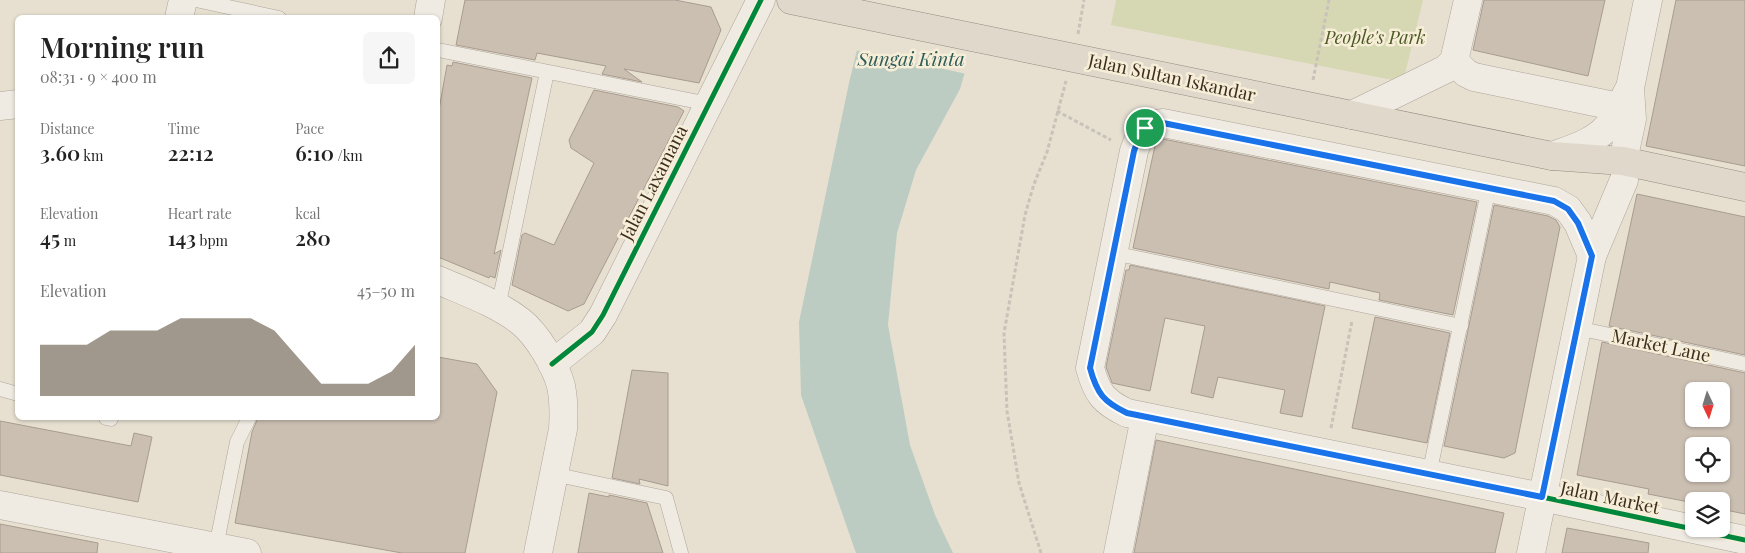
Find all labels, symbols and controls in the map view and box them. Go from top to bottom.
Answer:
park label: People's Park [1323,25,1426,49]
text: Morning run [40,28,204,65]
button: share [363,32,415,84]
water label: Sungai Kinta [856,45,965,71]
street label: Jalan Sultan Iskandar [1085,47,1258,106]
text: 08:31 · 9 × 400 m [40,66,157,87]
pin [1124,107,1166,149]
icon: arrive [1131,114,1159,142]
text: Distance [40,119,95,138]
text: Time [168,119,200,138]
text: Pace [295,119,324,138]
street label: Jalan Laxamana [613,121,692,245]
text: 3.60 [40,138,80,166]
text: 22:12 [168,138,214,166]
text: 6:10 [295,138,334,166]
text: km [80,146,103,165]
text: /km [334,146,363,165]
text: Elevation [40,204,98,223]
text: Heart rate [168,204,232,223]
text: kcal [295,204,320,223]
text: 45 [40,223,60,251]
text: 143 [168,223,196,251]
text: 280 [295,223,331,251]
text: m [60,231,76,250]
text: bpm [196,231,228,250]
text: Elevation [40,280,107,301]
text: 45–50 m [357,280,415,301]
street label: Market Lane [1609,323,1713,367]
north arrow [1685,382,1730,428]
map controls [1685,382,1730,537]
button: locate [1685,437,1730,482]
street label: Jalan Market [1557,475,1663,519]
button: layers [1685,492,1730,537]

